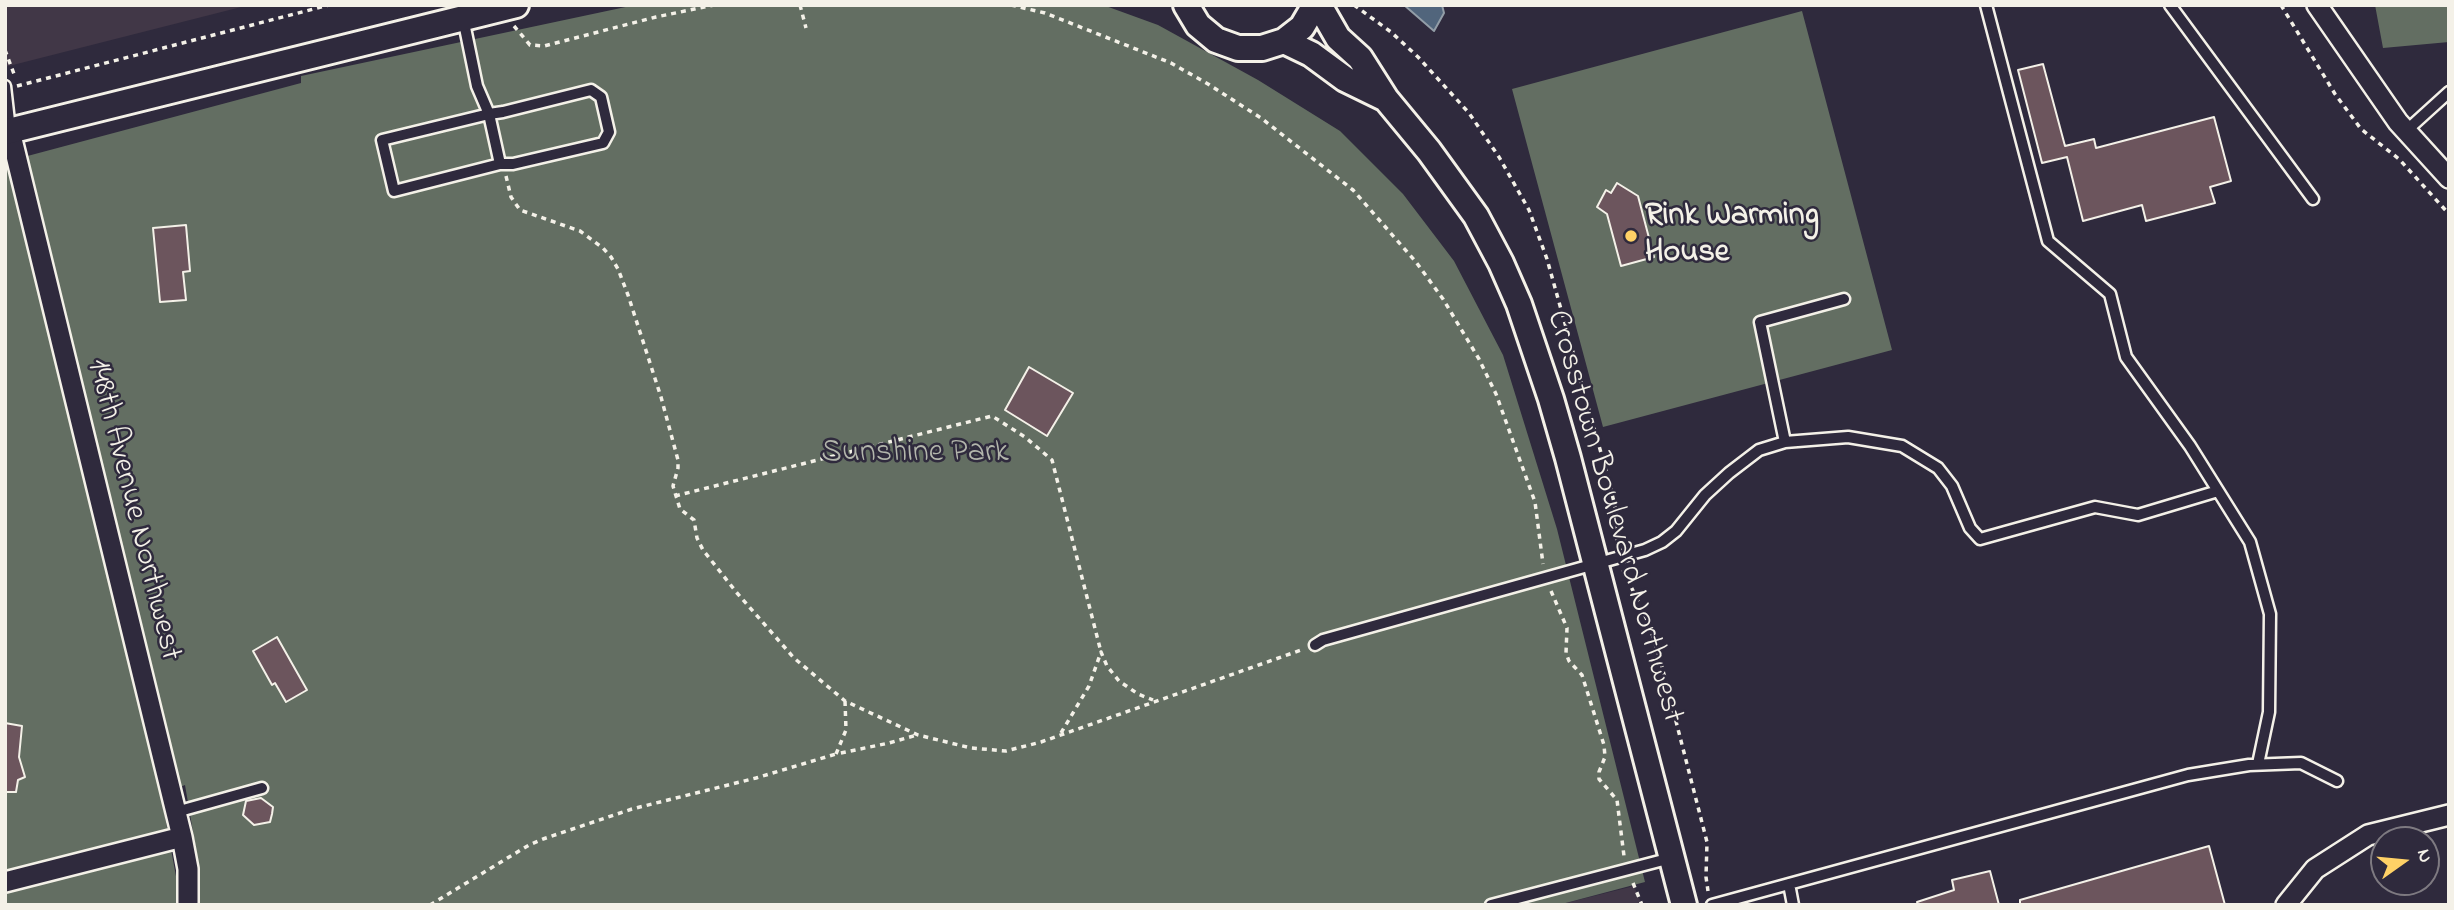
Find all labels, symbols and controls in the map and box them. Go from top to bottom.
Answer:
place label: Rink Warming House [1645,199,1819,274]
marker: Rink Warming House [1623,228,1639,244]
street label: Crosstown Boulevard Northwest [1536,306,1690,728]
street label: 148th Avenue Northwest [76,355,188,665]
park label: Sunshine Park [821,436,1009,474]
north arrow [2370,826,2440,896]
text: N [2409,846,2439,866]

